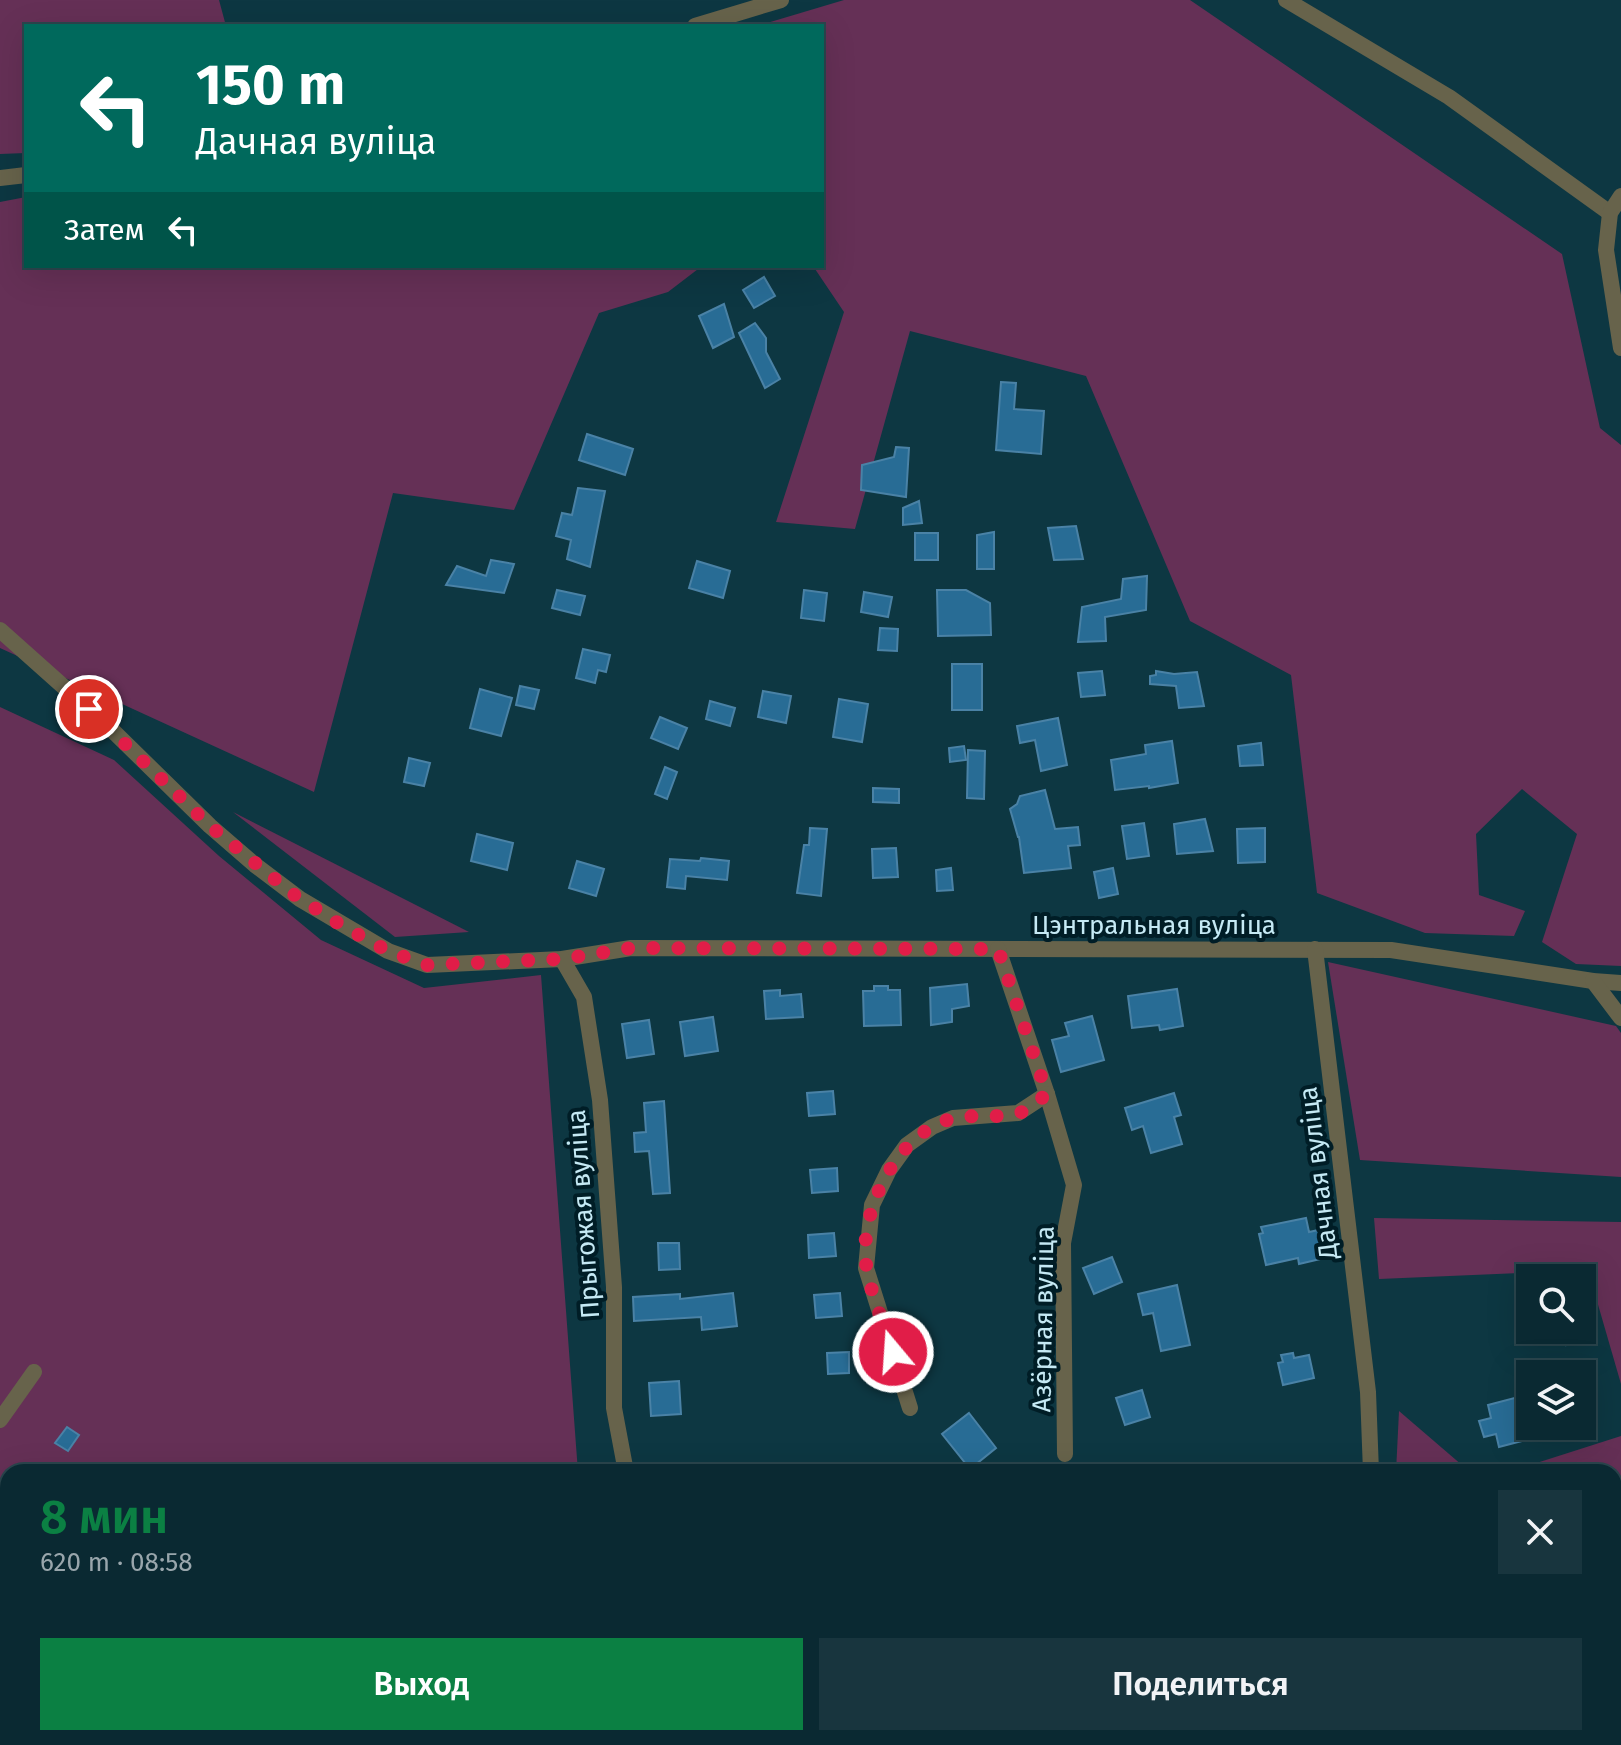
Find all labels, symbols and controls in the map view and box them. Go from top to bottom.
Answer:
text: 150 m [196,52,345,119]
icon: left [64,56,168,160]
text: Дачная вуліца [196,120,436,164]
icon: left [161,208,205,252]
text: Затем [64,212,145,248]
pin [55,675,123,743]
icon: arrive [67,687,111,731]
street label: Цэнтральная вуліца [1032,910,1276,941]
street label: Дачная вуліца [1293,1085,1345,1262]
street label: Прыгожая вуліца [561,1108,606,1320]
street label: Азёрная вуліца [1026,1225,1061,1413]
map controls [1516,1264,1596,1440]
button: search [1516,1264,1596,1344]
position arrow [851,1310,935,1394]
button: layers [1516,1360,1596,1440]
text: 8 мин [40,1488,168,1546]
button: close [1498,1490,1582,1574]
text: 620 m · 08:58 [40,1547,193,1578]
button: Выход [40,1638,803,1730]
button: Поделиться [819,1638,1582,1730]

